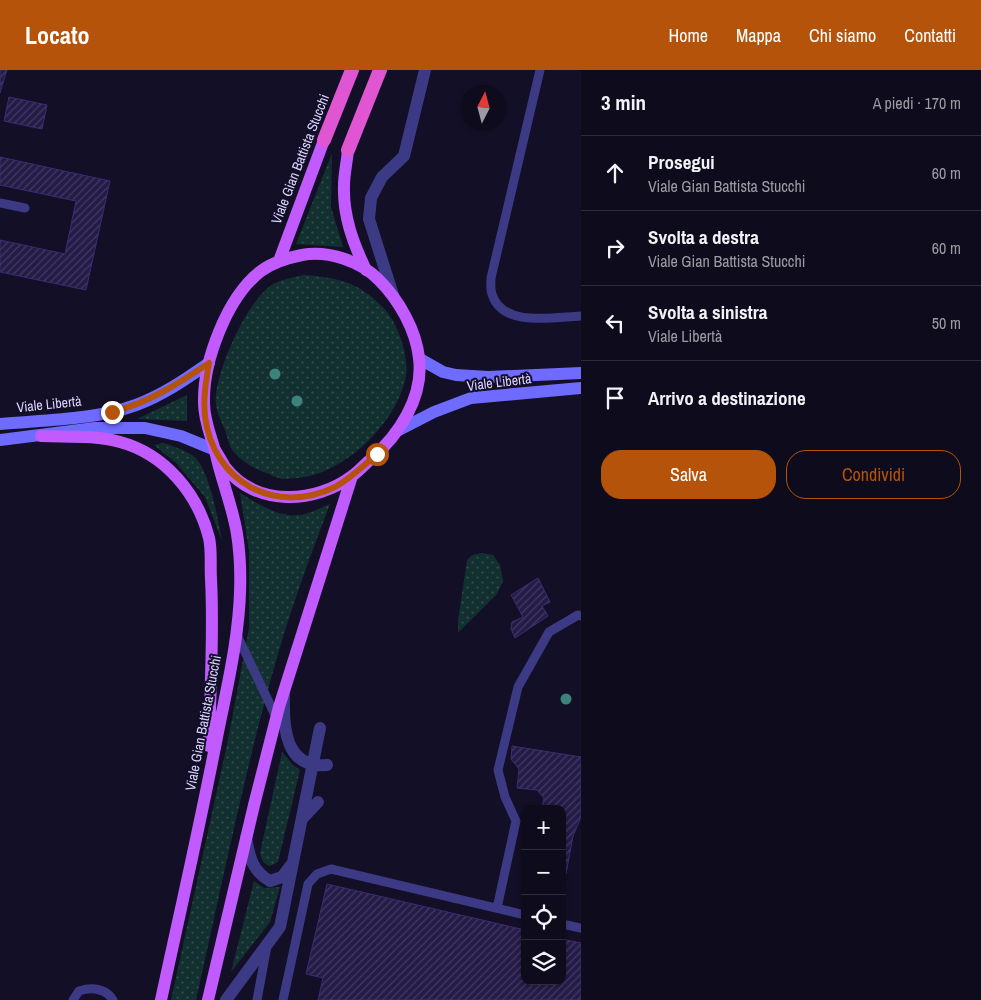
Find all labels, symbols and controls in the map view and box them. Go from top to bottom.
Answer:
text: Locato [25,19,90,51]
text: Home [669,23,708,48]
text: Mappa [736,23,781,48]
text: Chi siamo [809,23,876,48]
text: Contatti [904,23,956,48]
north arrow [461,85,506,130]
text: 3 min [601,88,646,117]
street label: Viale Gian Battista Stucchi [267,92,333,226]
text: A piedi · 170 m [873,92,961,114]
text: Prosegui [648,149,715,175]
icon: ahead [601,159,629,187]
text: 60 m [932,162,961,184]
text: Viale Gian Battista Stucchi [648,175,805,197]
text: Svolta a destra [648,224,759,250]
icon: right [601,234,629,262]
text: 60 m [932,237,961,259]
text: Viale Gian Battista Stucchi [648,250,805,272]
text: Svolta a sinistra [648,299,768,325]
icon: left [601,309,629,337]
text: 50 m [932,312,961,334]
text: Viale Libertà [648,325,722,347]
street label: Viale Libertà [466,369,533,395]
icon: arrive [601,384,629,412]
text: Arrivo a destinazione [648,385,806,411]
street label: Viale Libertà [16,392,83,416]
route end [101,401,124,424]
route start [366,443,389,466]
button: Salva [601,450,776,499]
button: Condividi [786,450,961,499]
street label: Viale Gian Battista Stucchi [181,654,225,792]
map controls [521,805,566,985]
button: + [521,805,566,850]
button: − [521,850,566,895]
button: locate [521,895,566,940]
button: layers [521,940,566,985]

